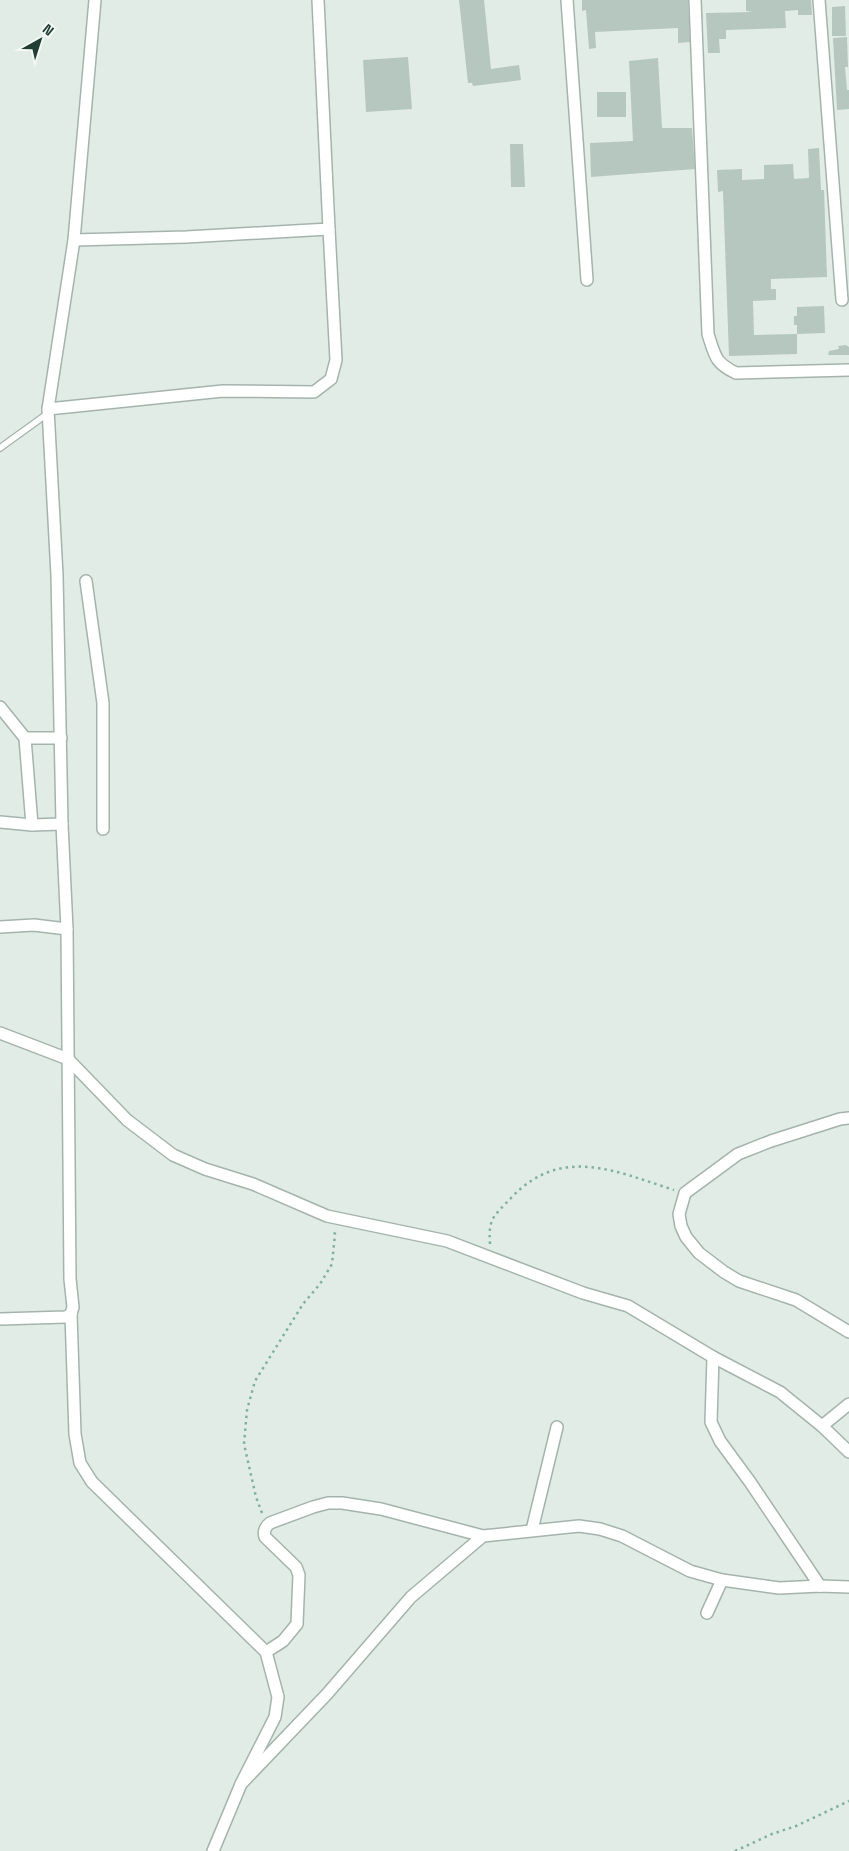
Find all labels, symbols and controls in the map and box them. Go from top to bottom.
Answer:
north arrow [15,15,65,65]
text: N [39,20,57,40]

